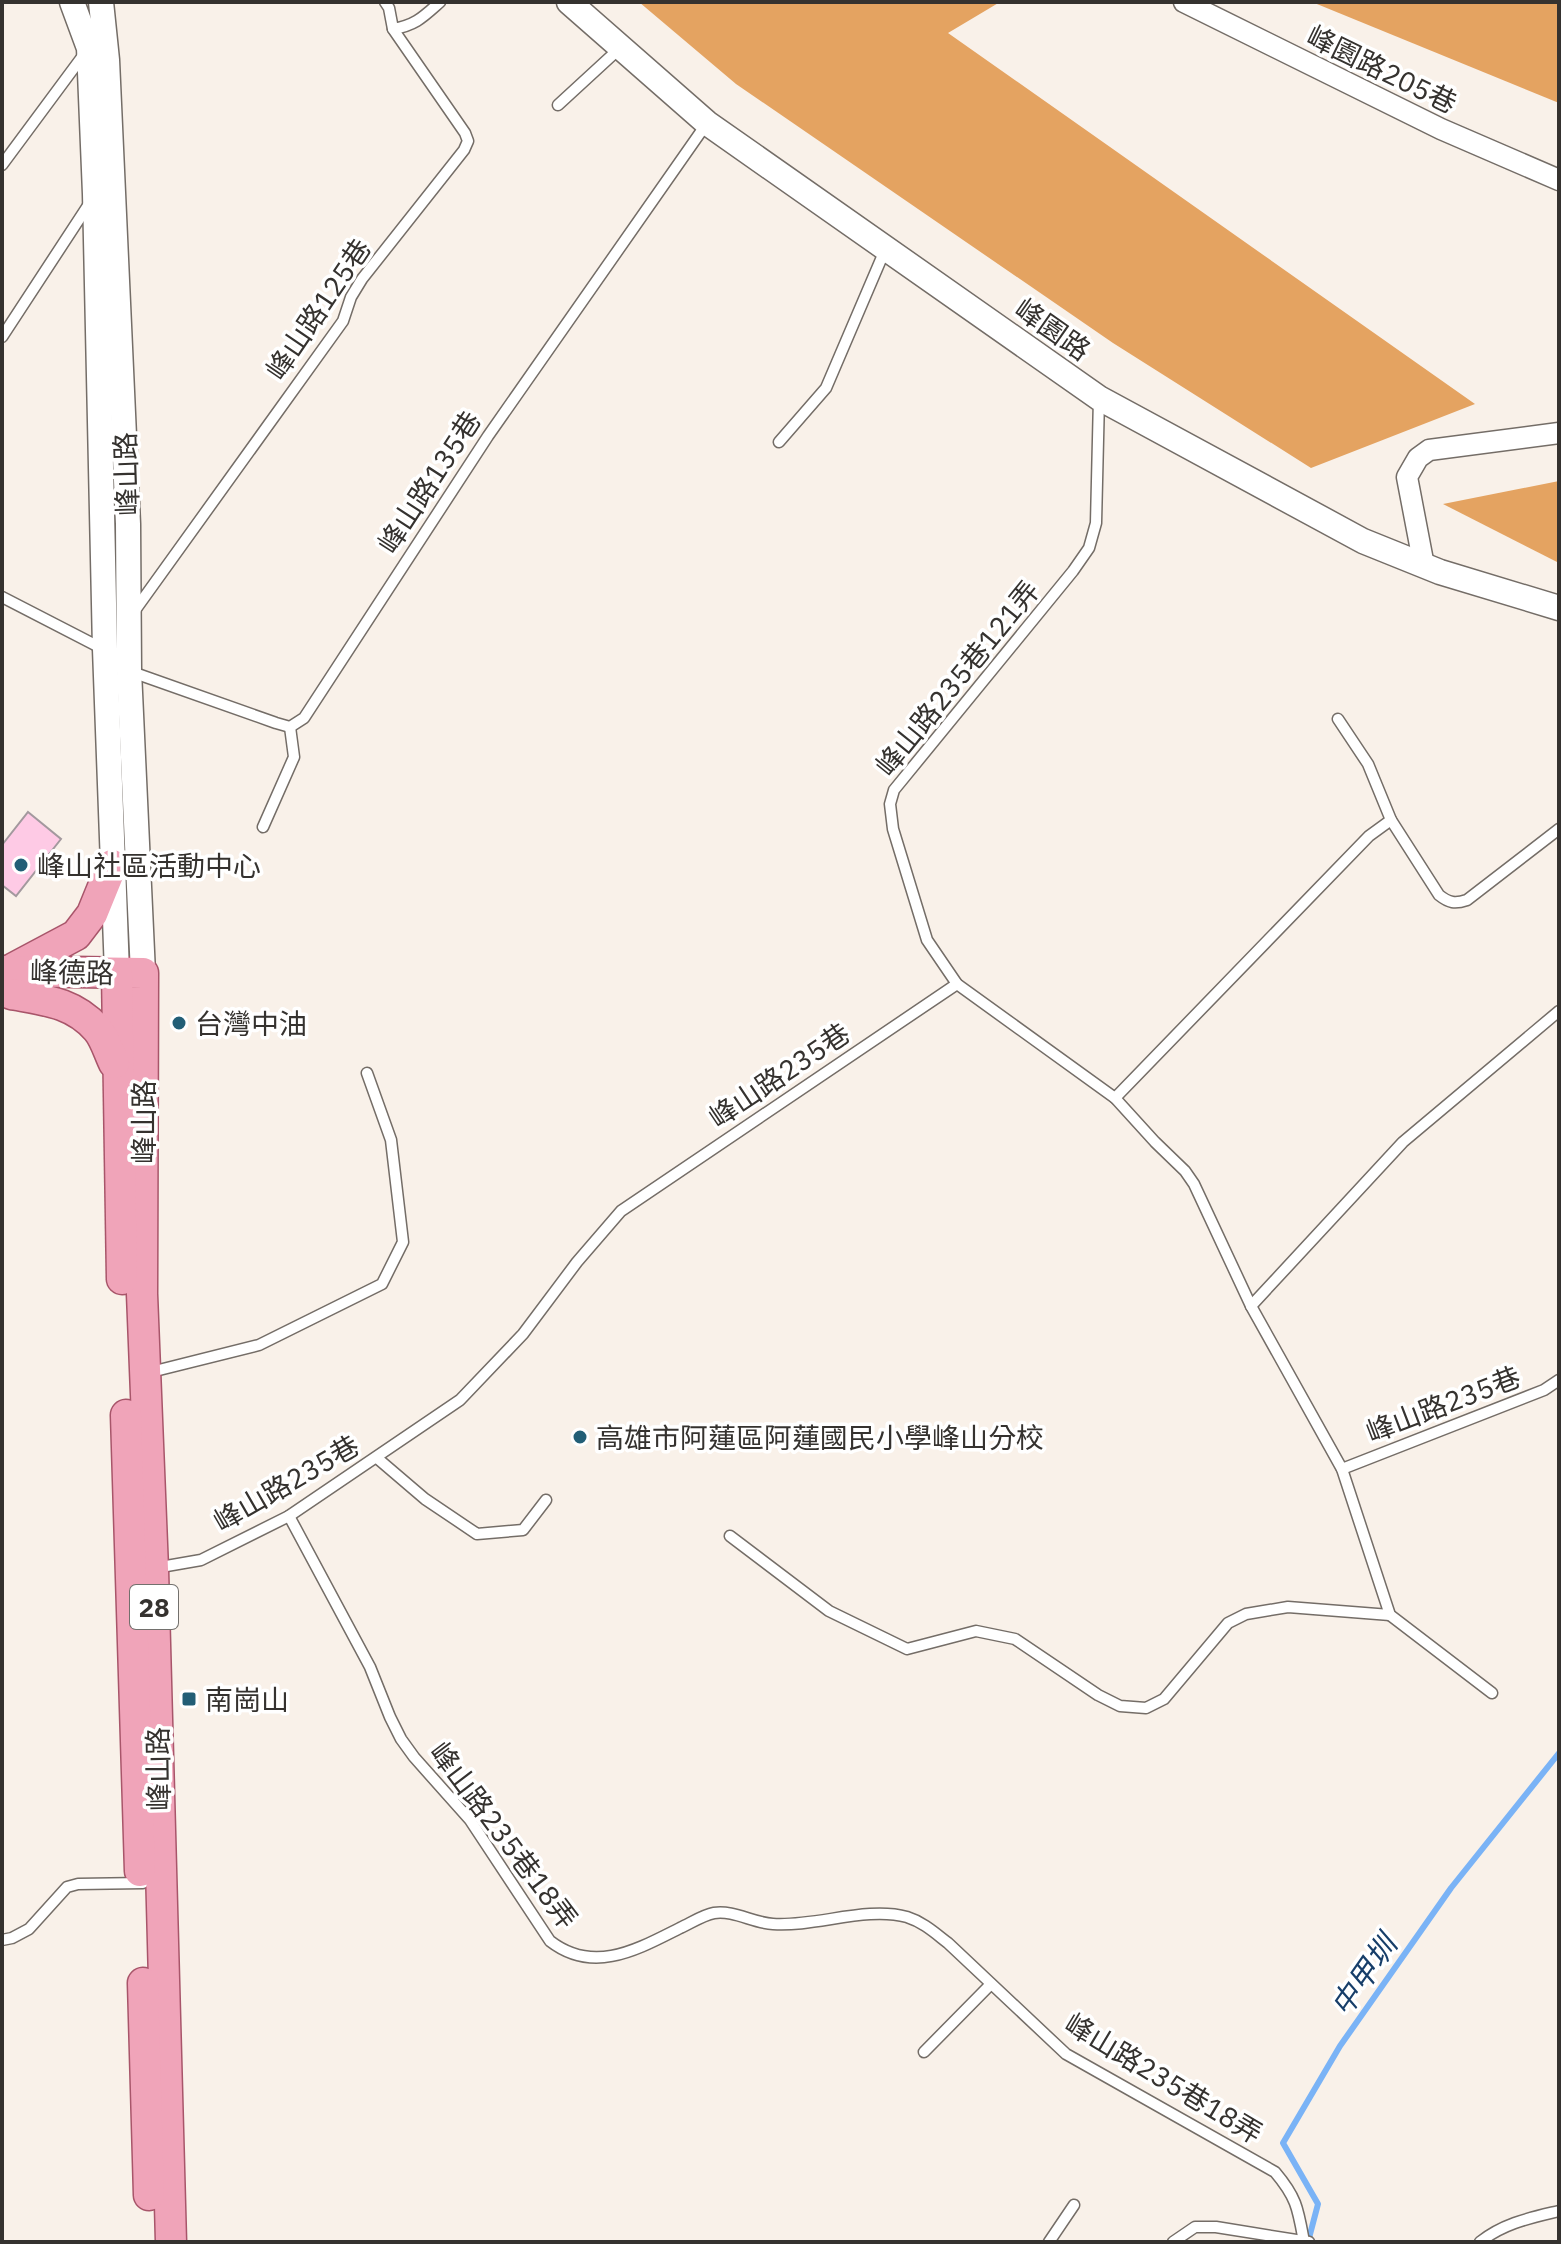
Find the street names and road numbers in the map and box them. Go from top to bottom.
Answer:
street label: 峰園路205巷 [1301,17,1463,121]
street label: 峰山路125巷 [257,231,379,387]
street label: 峰園路 [1008,290,1098,368]
street label: 峰山路135巷 [369,404,489,560]
street label: 峰山路 [106,431,146,517]
street label: 峰山路235巷121弄 [867,573,1047,783]
street label: 峰德路 [30,953,114,991]
street label: 峰山路235巷 [701,1014,857,1136]
street label: 峰山路 [125,1080,162,1164]
street label: 峰山路235巷 [1361,1358,1525,1450]
street label: 峰山路235巷 [206,1426,366,1540]
road number: 28 [130,1585,178,1629]
street label: 峰山路 [139,1727,177,1811]
street label: 峰山路235巷18弄 [422,1734,586,1936]
street label: 峰山路235巷18弄 [1058,2004,1270,2152]

